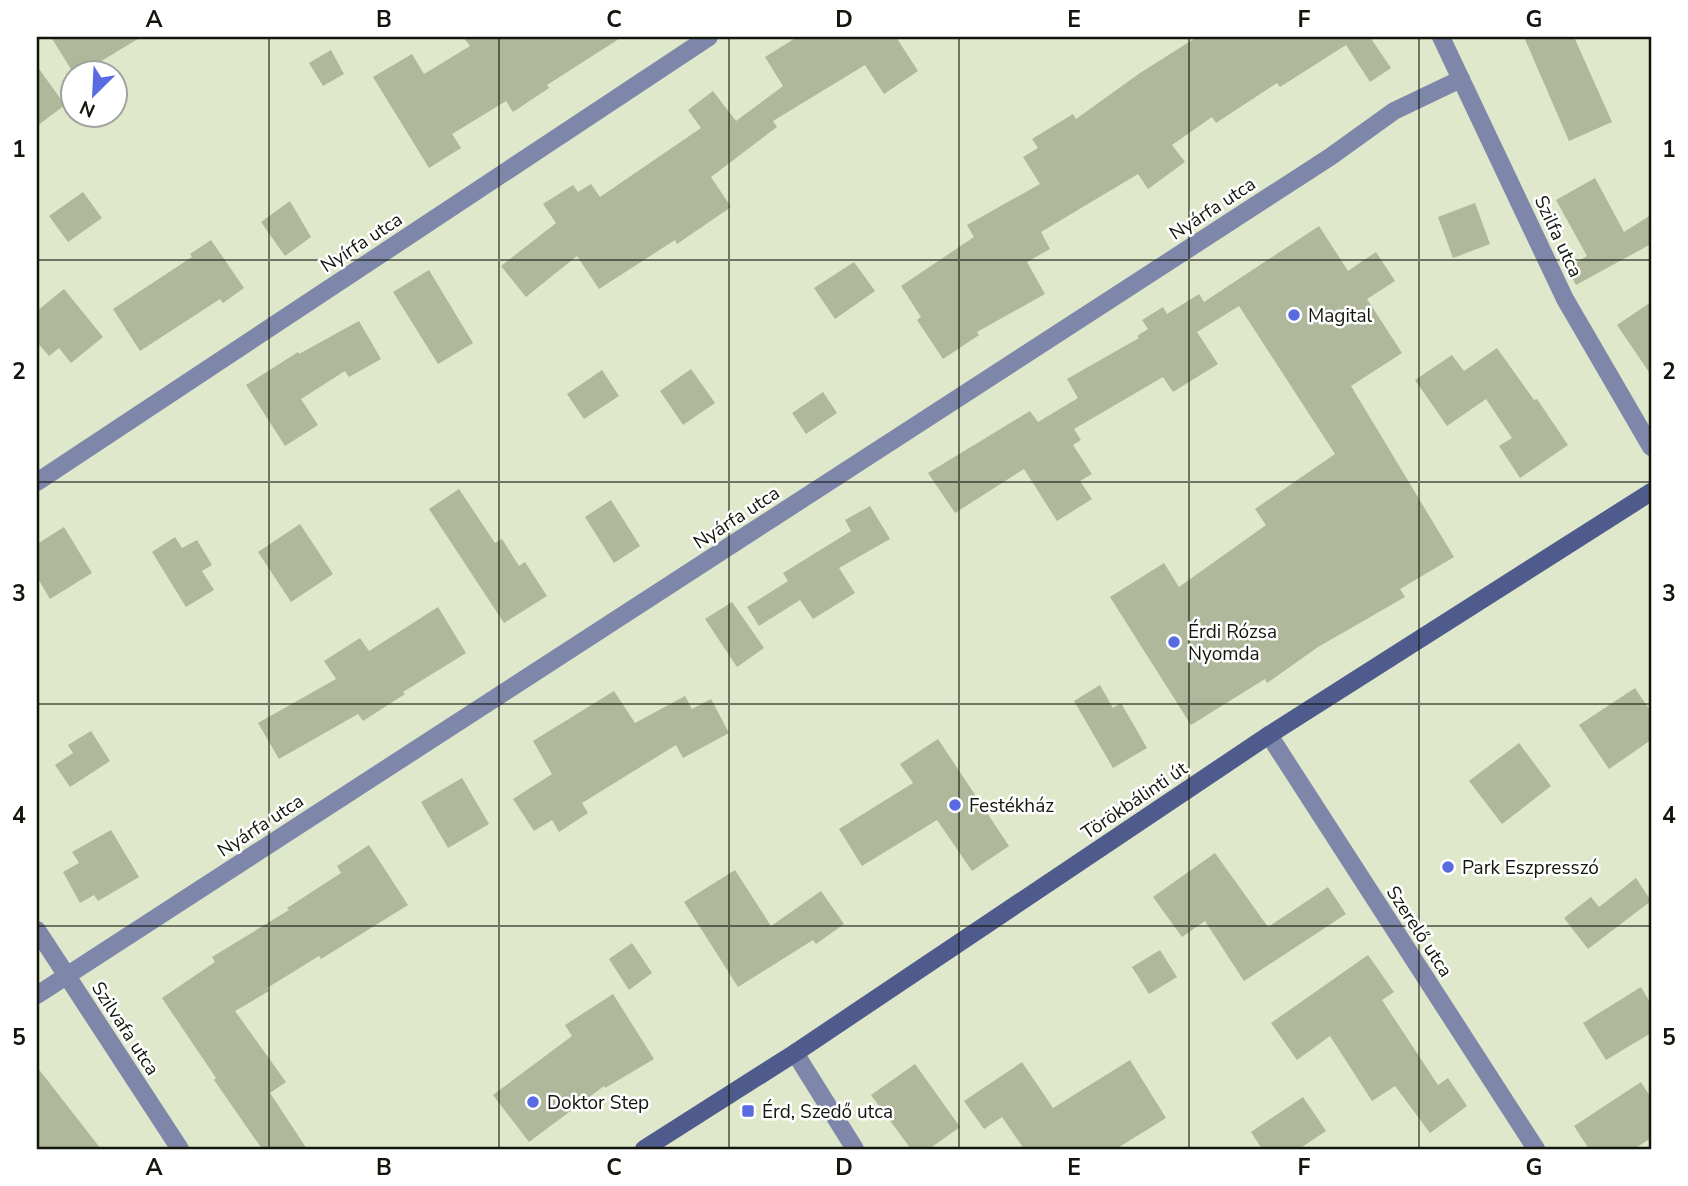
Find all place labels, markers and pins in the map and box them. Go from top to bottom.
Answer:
place label: Magital [1308,303,1373,329]
marker: Magital [1286,307,1302,323]
place label: Érdi Rózsa Nyomda [1188,619,1277,667]
marker: Érdi Rózsa Nyomda [1166,634,1182,650]
place label: Festékház [969,793,1054,819]
marker: Festékház [947,797,963,813]
place label: Park Eszpresszó [1462,855,1599,881]
marker: Park Eszpresszó [1440,859,1456,875]
place label: Doktor Step [547,1090,649,1116]
marker: Doktor Step [525,1094,541,1110]
place label: Érd, Szedő utca [762,1099,893,1125]
marker: Érd, Szedő utca [740,1103,756,1119]

